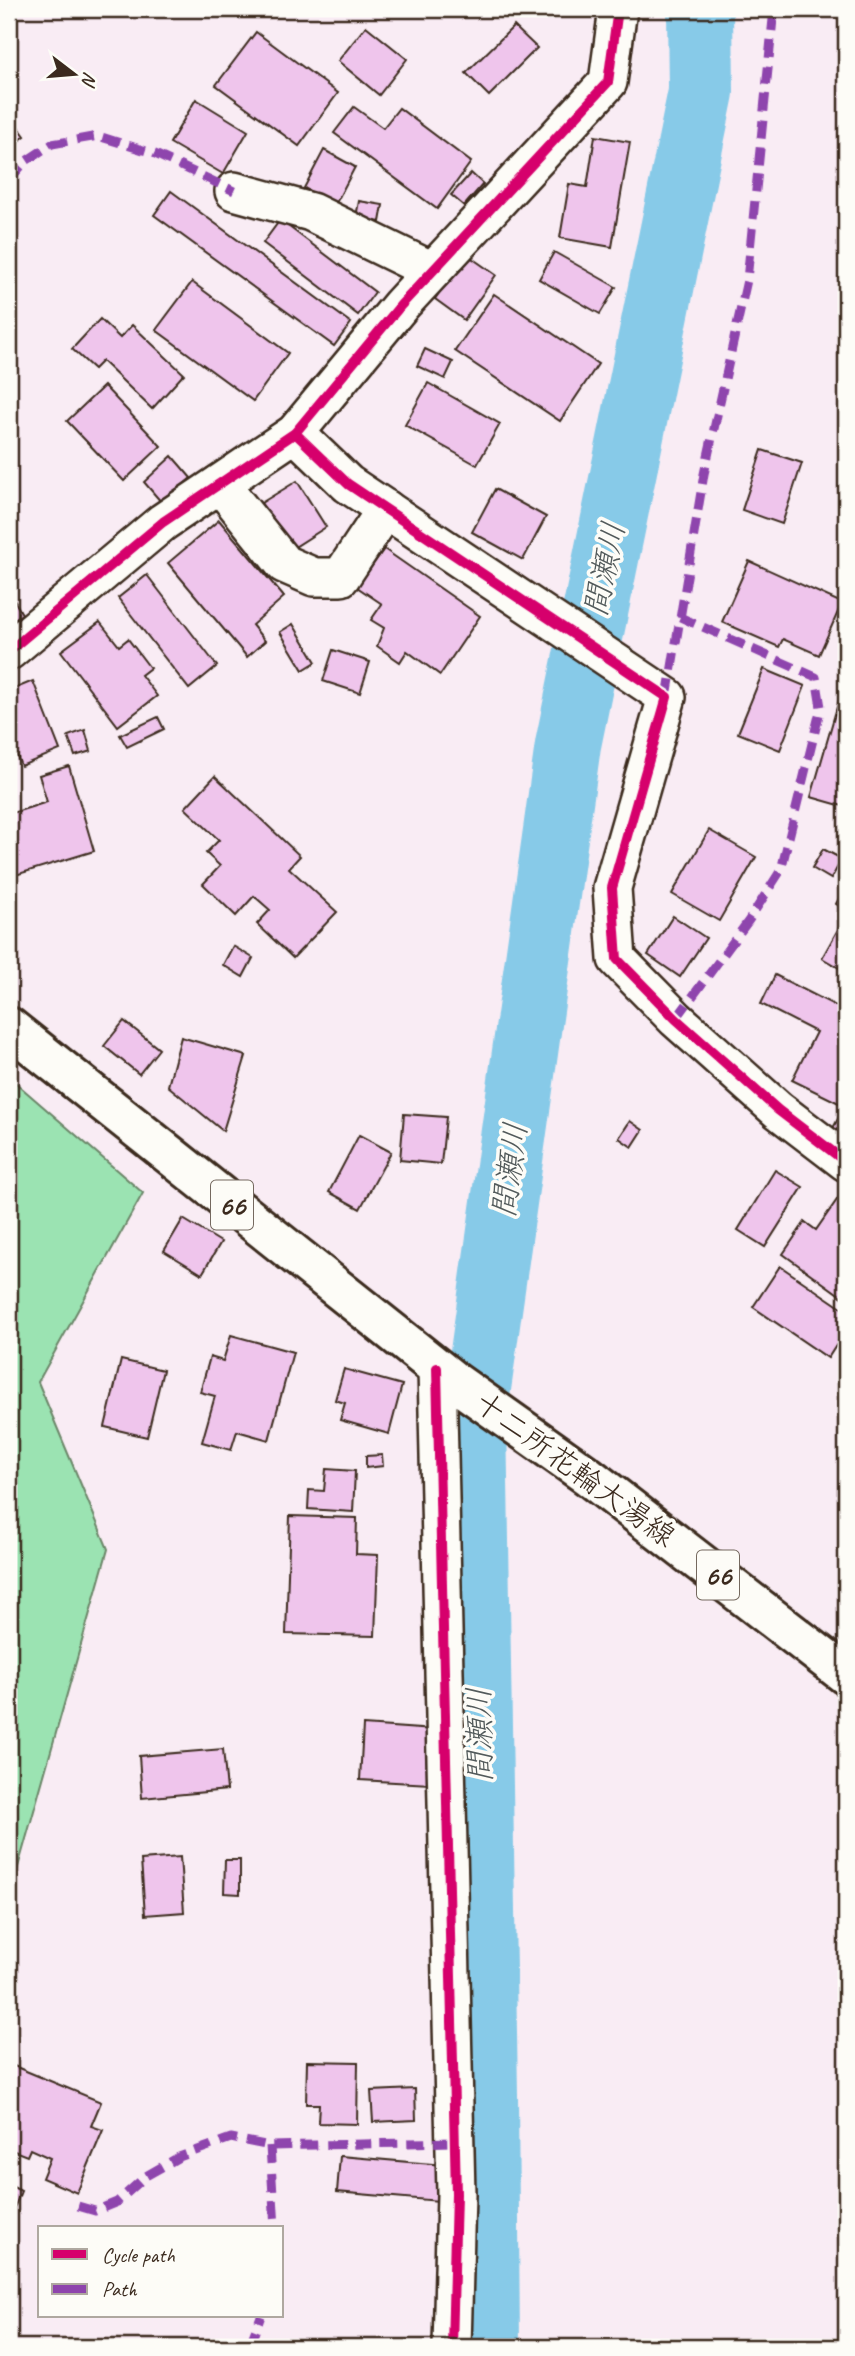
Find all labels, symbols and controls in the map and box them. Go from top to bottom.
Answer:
north arrow [38,38,108,108]
text: N [75,69,103,90]
water label: 間瀬川 [574,518,635,620]
water label: 間瀬川 [483,1120,536,1220]
road number: 66 [211,1180,253,1230]
street label: 十二所花輪大湯線 [467,1383,683,1555]
road number: 66 [697,1550,739,1600]
water label: 間瀬川 [458,1687,501,1783]
legend [38,2226,284,2318]
text: Cycle path [102,2242,175,2268]
text: Path [102,2276,138,2302]

